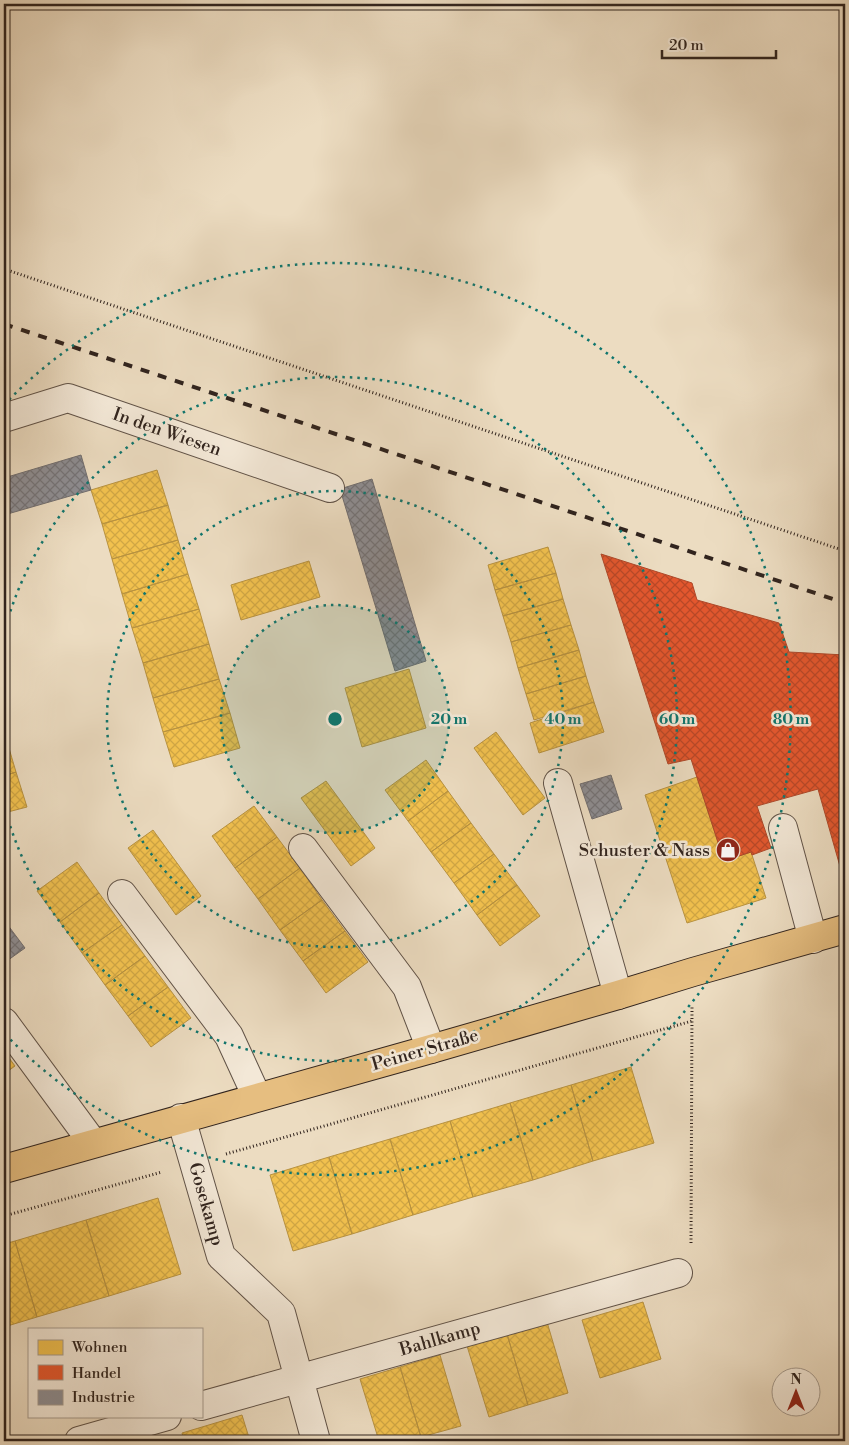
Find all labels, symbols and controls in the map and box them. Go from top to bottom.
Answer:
scale bar [662,28,775,60]
text: 20 m [669,36,704,55]
street label: In den Wiesen [110,403,225,461]
centre of rings [326,710,344,728]
text: 20 m [431,710,468,729]
text: 40 m [544,710,582,729]
text: 60 m [659,710,696,729]
text: 80 m [773,710,810,729]
shop icon: Schuster & Nass [715,837,741,863]
place label: Schuster & Nass [579,839,710,862]
street label: Peiner Straße [369,1024,481,1076]
street label: Gosekamp [183,1160,229,1248]
street label: Bahlkamp [396,1317,483,1362]
legend [28,1328,202,1418]
text: Wohnen [71,1338,127,1357]
text: Handel [72,1364,122,1383]
north arrow [772,1368,822,1418]
text: N [790,1371,802,1389]
text: Industrie [72,1388,135,1407]

